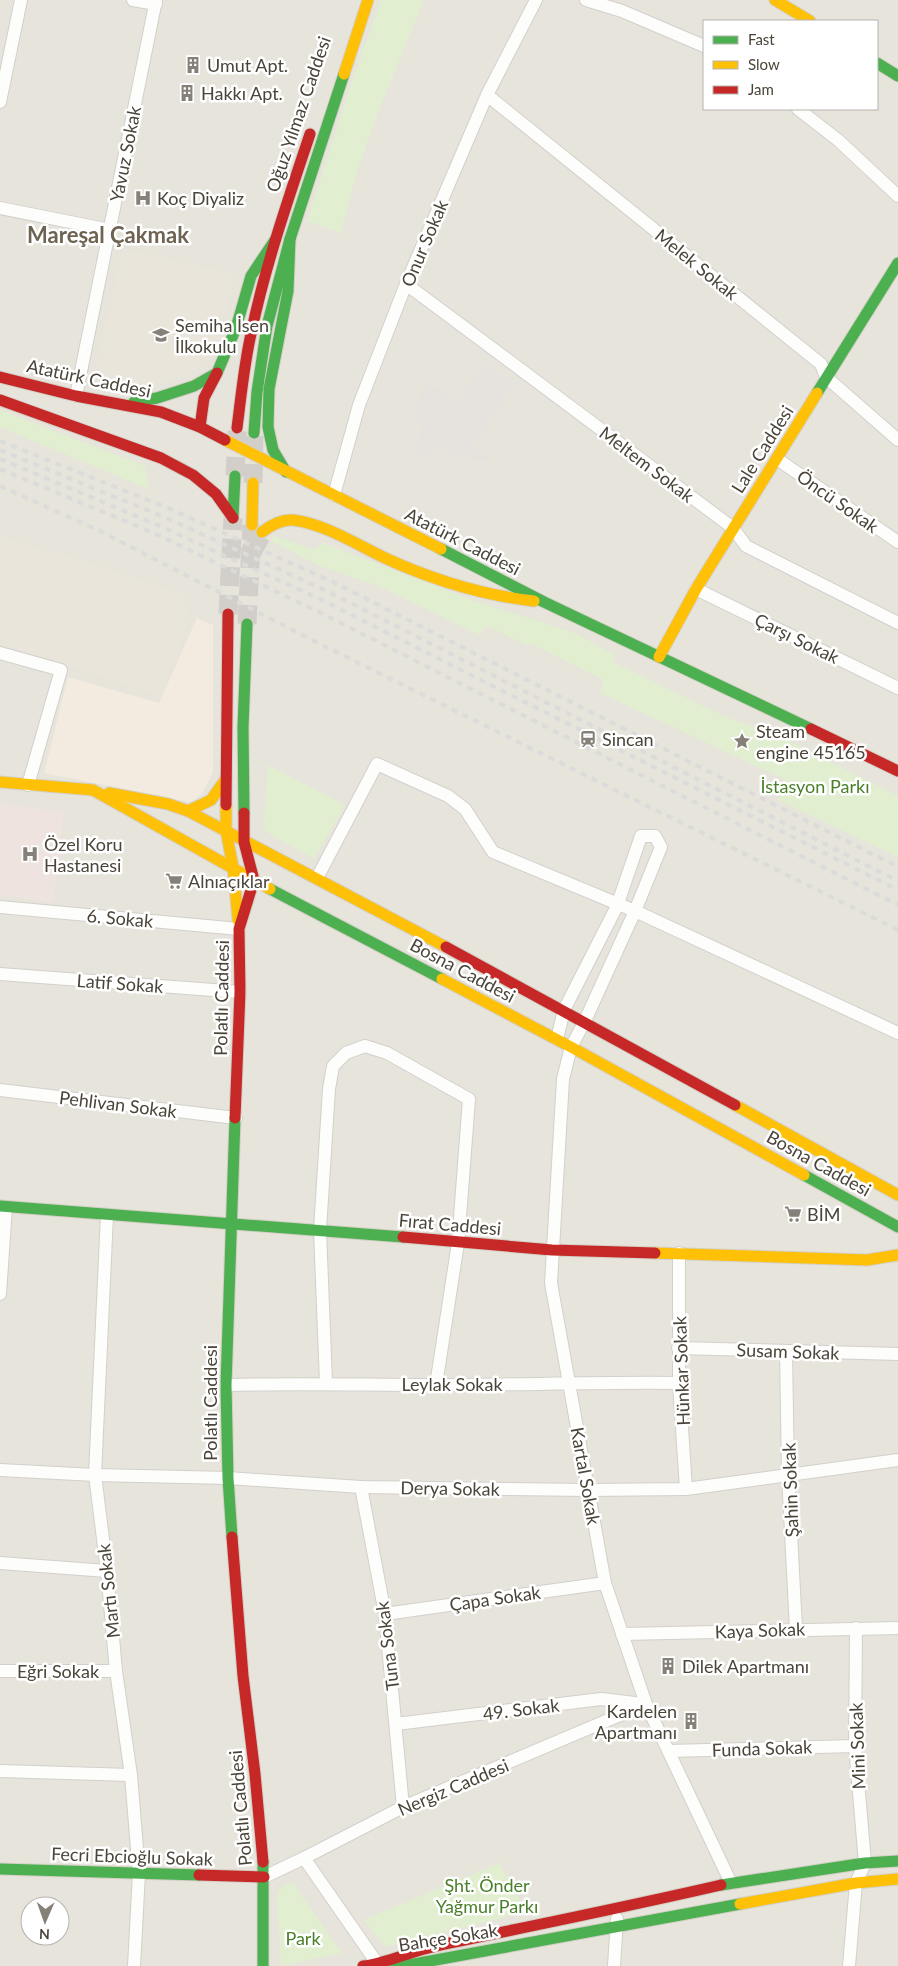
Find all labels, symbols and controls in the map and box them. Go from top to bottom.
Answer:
legend [703,20,878,110]
text: Fast [748,30,775,48]
street label: Oğuz Yılmaz Caddesi [261,33,335,195]
place label: Umut Apt. [207,54,288,76]
building icon: Umut Apt. [183,55,203,75]
text: Slow [748,55,780,73]
text: Jam [748,80,774,98]
place label: Hakkı Apt. [201,82,283,104]
building icon: Hakkı Apt. [177,83,197,103]
street label: Yavuz Sokak [105,103,145,204]
place label: Koç Diyaliz [157,187,244,209]
hospital icon: Koç Diyaliz [133,188,153,208]
street label: Onur Sokak [396,195,452,290]
district label: Mareşal Çakmak [27,221,189,248]
street label: Melek Sokak [651,224,744,305]
place label: Semiha İsen İlkokulu [175,314,269,357]
school or university icon: Semiha İsen İlkokulu [151,325,171,345]
street label: Atatürk Caddesi [25,354,153,402]
street label: Lale Caddesi [726,401,798,497]
street label: Meltem Sokak [595,421,699,507]
street label: Öncü Sokak [793,465,884,538]
street label: Atatürk Caddesi [402,502,524,580]
street label: Çarşı Sokak [751,608,844,668]
place label: Steam engine 45165 [756,720,866,763]
place label: Sincan [602,728,654,750]
station icon: Sincan [578,729,598,749]
place icon: Steam engine 45165 [732,731,752,751]
park label: İstasyon Parkı [761,775,869,797]
place label: Özel Koru Hastanesi [44,833,123,876]
hospital icon: Özel Koru Hastanesi [20,844,40,864]
place label: Alnıaçıklar [188,870,270,892]
supermarket icon: Alnıaçıklar [164,871,184,891]
street label: 6. Sokak [86,904,155,932]
street label: Bosna Caddesi [407,933,519,1007]
street label: Polatlı Caddesi [209,940,233,1056]
street label: Latif Sokak [76,969,165,997]
street label: Pehlivan Sokak [58,1086,179,1122]
street label: Bosna Caddesi [763,1125,875,1201]
place label: BİM [807,1203,840,1225]
supermarket icon: BİM [783,1204,803,1224]
street label: Fırat Caddesi [398,1209,502,1239]
street label: Hünkar Sokak [668,1315,694,1426]
street label: Susam Sokak [736,1338,841,1364]
street label: Polatlı Caddesi [199,1345,221,1461]
street label: Leylak Sokak [401,1373,503,1395]
street label: Kartal Sokak [567,1425,606,1527]
street label: Şahin Sokak [777,1441,803,1538]
street label: Derya Sokak [400,1476,501,1500]
street label: Martı Sokak [92,1542,124,1639]
street label: Çapa Sokak [448,1581,543,1615]
street label: Tuna Sokak [371,1599,403,1692]
street label: Kaya Sokak [714,1617,806,1643]
place label: Dilek Apartmanı [682,1655,809,1677]
building icon: Dilek Apartmanı [658,1656,678,1676]
street label: Eğri Sokak [17,1660,100,1682]
street label: 49. Sokak [482,1693,561,1725]
place label: Kardelen Apartmanı [595,1700,677,1743]
street label: Mini Sokak [844,1701,870,1790]
building icon: Kardelen Apartmanı [681,1711,701,1731]
street label: Funda Sokak [711,1735,813,1761]
street label: Polatlı Caddesi [224,1749,256,1867]
street label: Nergiz Caddesi [394,1754,512,1820]
street label: Fecri Ebcioğlu Sokak [51,1842,214,1870]
park label: Şht. Önder Yağmur Parkı [436,1874,538,1917]
north arrow [20,1896,70,1946]
street label: Bahçe Sokak [397,1918,500,1956]
text: N [39,1926,50,1943]
park label: Park [285,1927,321,1949]

